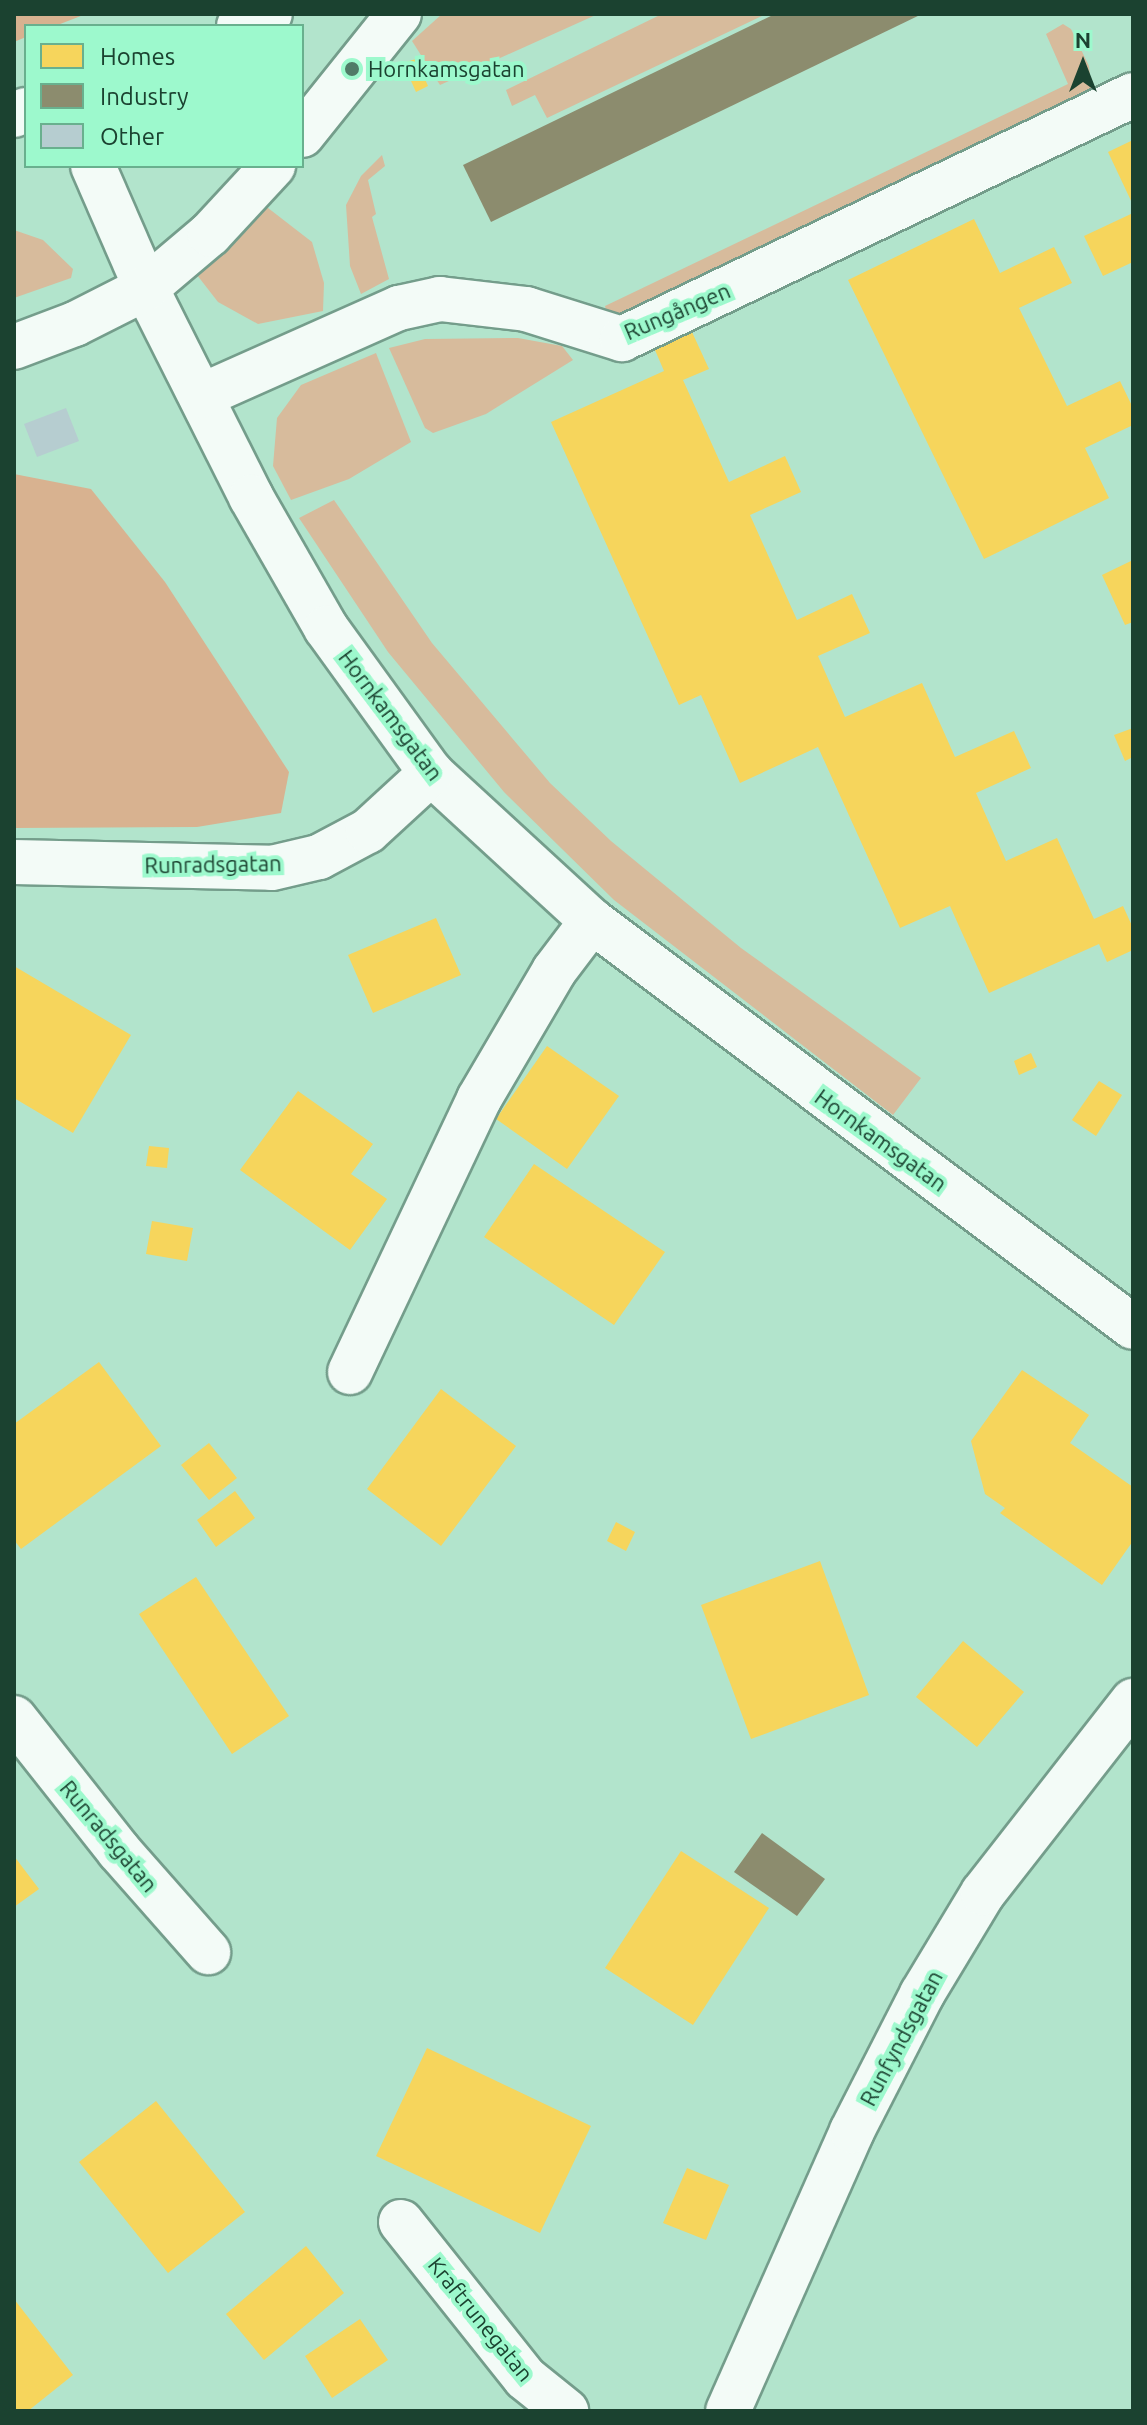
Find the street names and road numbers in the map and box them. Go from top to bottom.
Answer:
street label: Rungången [620,277,734,345]
street label: Hornkamsgatan [333,645,449,785]
street label: Runradsgatan [144,850,282,878]
street label: Hornkamsgatan [810,1083,952,1197]
street label: Runradsgatan [55,1775,163,1897]
street label: Runfyndsgatan [854,1966,948,2110]
street label: Kraftrunegatan [423,2252,539,2386]

